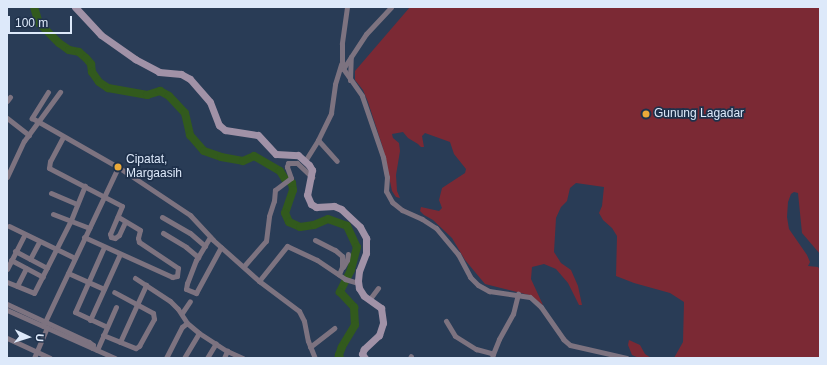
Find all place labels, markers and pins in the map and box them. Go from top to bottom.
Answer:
place label: Gunung Lagadar [654,107,744,121]
marker: Gunung Lagadar [641,109,651,119]
place label: Cipatat, Margaasih [126,153,182,181]
marker: Cipatat, Margaasih [113,162,123,172]

